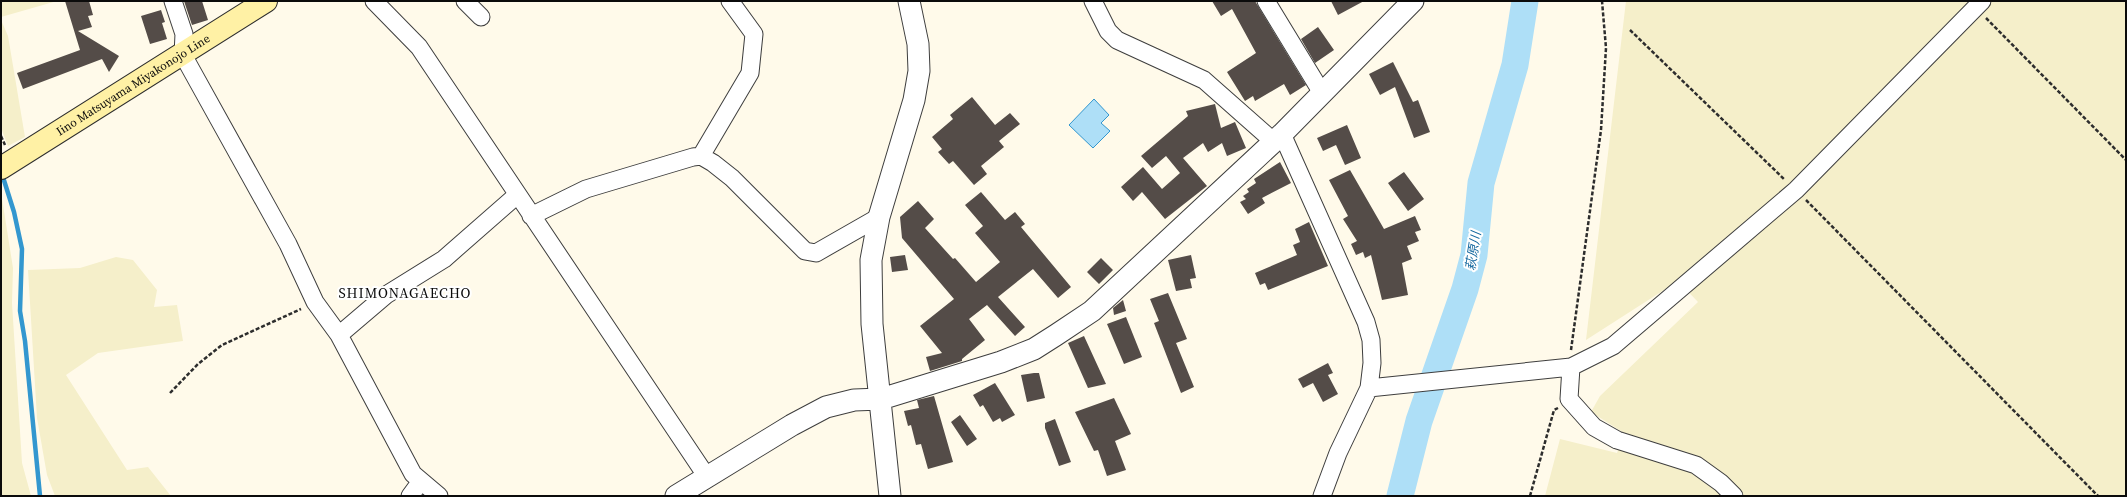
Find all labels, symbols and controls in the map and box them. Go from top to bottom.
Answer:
street label: Iino Matsuyama Miyakonojo Line [53,30,213,139]
water label: 萩原川 [1462,228,1485,272]
district label: SHIMONAGAECHO [338,283,472,303]

